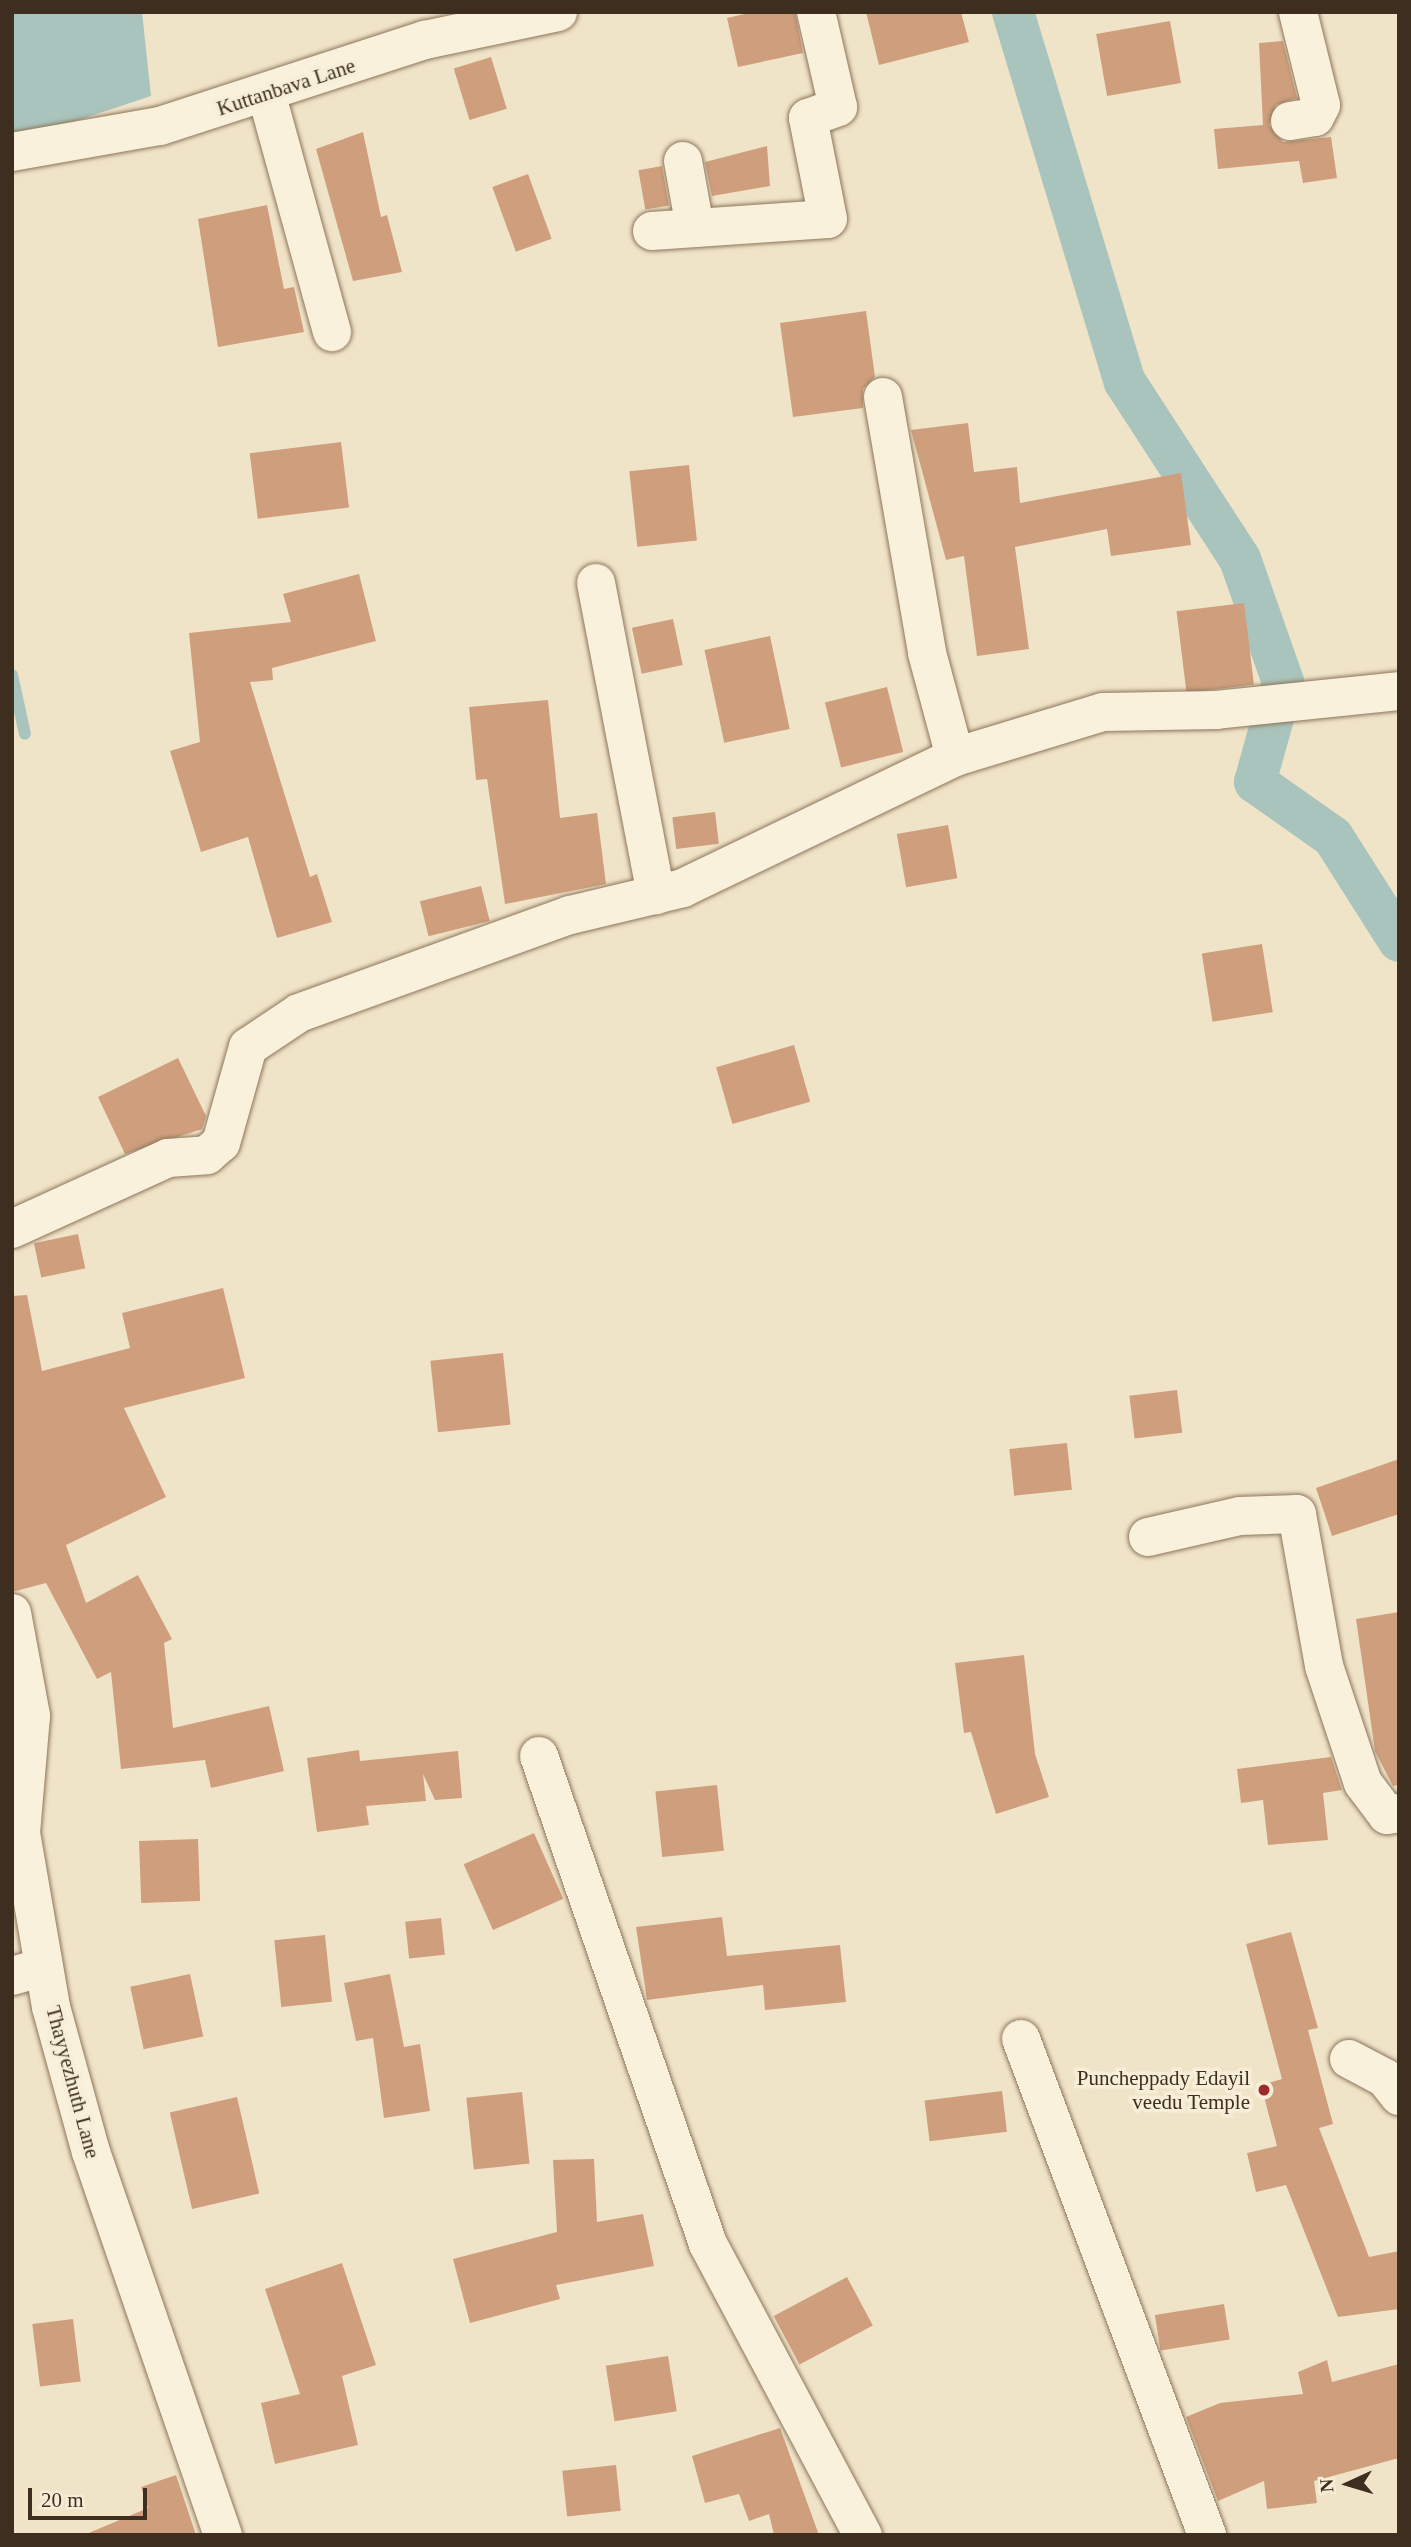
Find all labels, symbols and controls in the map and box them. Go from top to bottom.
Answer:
street label: Kuttanbava Lane [214,53,358,121]
street label: Thayyezhuth Lane [41,2003,105,2161]
place label: Puncheppady Edayil veedu Temple [1077,2065,1250,2115]
marker: Puncheppady Edayil veedu Temple [1256,2082,1272,2098]
north arrow [1313,2449,1383,2519]
scale bar [32,2474,150,2518]
text: N [1316,2478,1338,2493]
text: 20 m [41,2488,84,2512]

